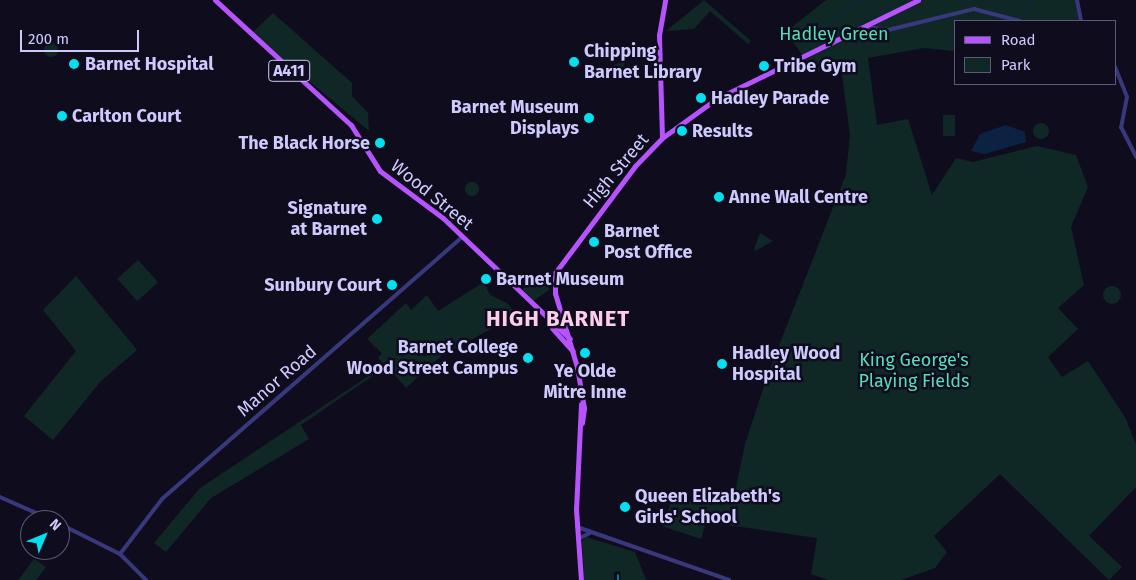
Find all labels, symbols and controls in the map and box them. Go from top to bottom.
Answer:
scale bar [22,20,141,52]
legend [954,20,1116,85]
park label: Hadley Green [779,23,889,45]
text: 200 m [28,30,69,48]
text: Road [1001,31,1036,49]
place label: Chipping Barnet Library [584,41,702,84]
place label: Barnet Hospital [85,53,214,75]
place label: Tribe Gym [774,55,857,77]
marker: Chipping Barnet Library [568,56,580,68]
text: Park [1001,56,1031,74]
marker: Barnet Hospital [67,57,81,71]
road number: A411 [268,58,310,84]
marker: Tribe Gym [758,60,770,72]
place label: Hadley Parade [711,87,829,109]
marker: Hadley Parade [695,92,707,104]
place label: Barnet Museum Displays [451,97,579,140]
place label: Carlton Court [72,105,181,127]
marker: Carlton Court [56,110,68,122]
marker: Barnet Museum Displays [583,112,595,124]
place label: Results [692,120,753,142]
marker: Results [676,125,688,137]
street label: High Street [579,129,653,213]
place label: The Black Horse [239,132,370,154]
marker: The Black Horse [374,137,386,149]
street label: Wood Street [386,155,478,235]
place label: Anne Wall Centre [729,186,868,208]
marker: Anne Wall Centre [713,191,725,203]
place label: Signature at Barnet [288,198,367,240]
marker: Signature at Barnet [371,213,383,225]
place label: Barnet Post Office [604,221,693,264]
marker: Barnet Post Office [588,236,600,248]
place label: Barnet Museum [496,268,624,290]
marker: Barnet Museum [480,273,492,285]
place label: Sunbury Court [264,274,382,296]
marker: Sunbury Court [386,279,398,291]
district label: HIGH BARNET [485,306,631,332]
place label: Barnet College Wood Street Campus [347,337,518,379]
street label: Manor Road [233,341,321,421]
place label: Hadley Wood Hospital [732,343,840,386]
marker: Ye Olde Mitre Inne [579,347,591,359]
park label: King George's Playing Fields [858,350,970,392]
marker: Barnet College Wood Street Campus [522,352,534,364]
marker: Hadley Wood Hospital [716,358,728,370]
place label: Ye Olde Mitre Inne [543,361,627,404]
place label: Queen Elizabeth's Girls' School [635,486,780,528]
marker: Queen Elizabeth's Girls' School [619,501,631,513]
north arrow [20,510,70,560]
text: N [46,515,65,534]

